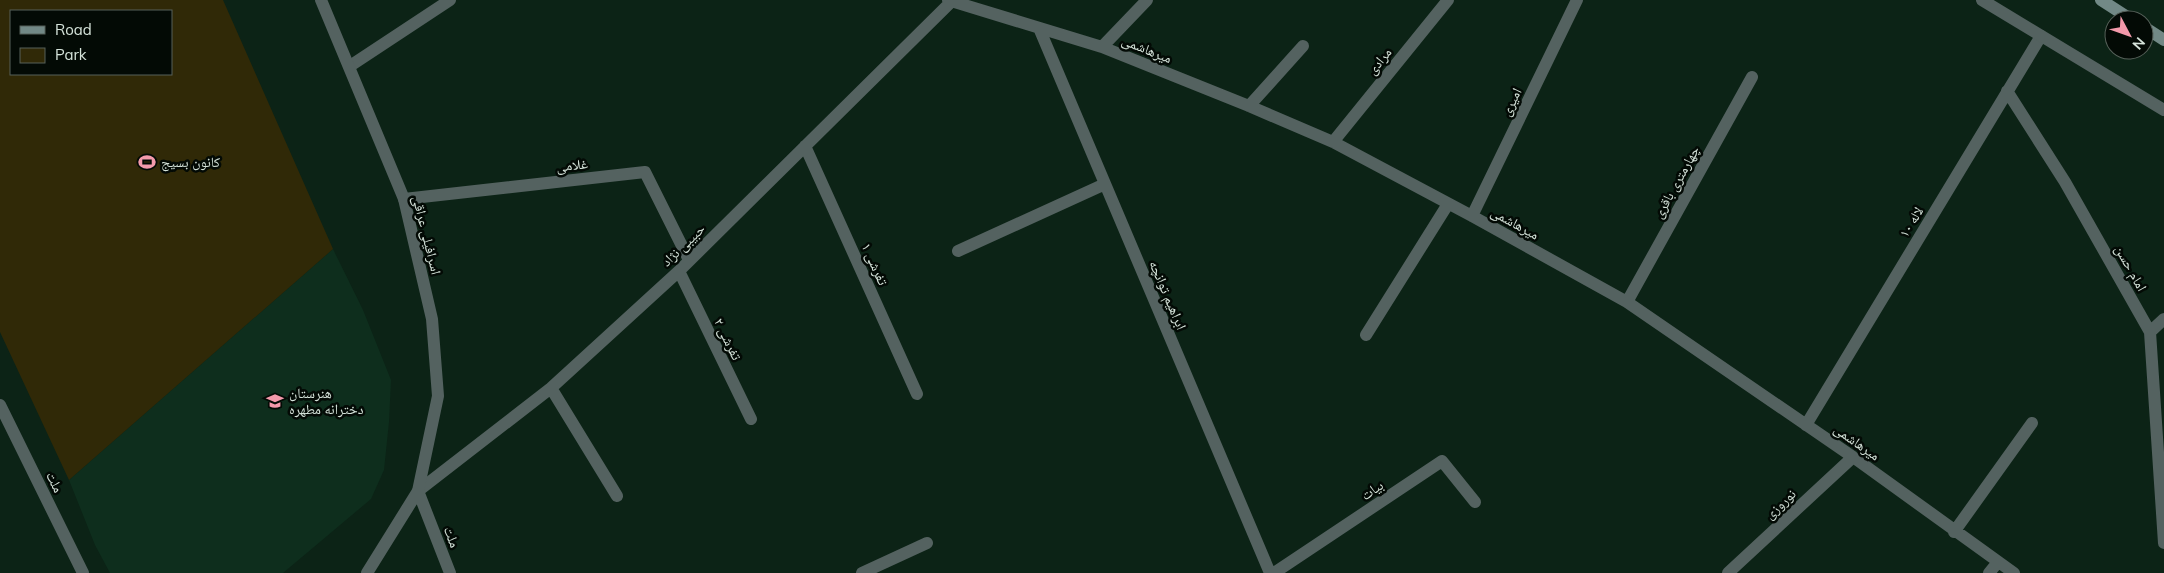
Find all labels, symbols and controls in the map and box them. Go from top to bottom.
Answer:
legend [10,10,172,75]
north arrow [2104,10,2154,60]
text: Road [55,20,92,39]
street label: میرهاشمی [1119,31,1175,67]
text: N [2129,34,2149,53]
street label: مرادی [1363,44,1395,78]
text: Park [55,45,87,64]
street label: امیری [1497,85,1525,119]
street label: چهارمتری باقری [1649,143,1703,221]
sports icon: کانون بسیج [137,152,157,172]
place label: کانون بسیج [161,153,220,172]
street label: غلامی [555,154,589,176]
street label: اسرافیلی عراقی [409,194,445,276]
street label: میرهاشمی [1488,202,1542,244]
street label: لاله ۱۰ [1895,203,1927,241]
street label: حبیبی نژاد [657,220,709,270]
street label: تفرشی ۱ [858,240,892,288]
street label: امام حسن [2110,242,2151,295]
street label: ابراهیم توانچه [1144,258,1191,333]
street label: تفرشی ۲ [710,315,746,363]
place label: هنرستان دخترانه مطهره [289,384,364,418]
school or university icon: هنرستان دخترانه مطهره [265,391,285,411]
street label: میرهاشمی [1830,420,1884,464]
street label: ملت [42,468,68,496]
street label: بیات [1357,476,1387,504]
street label: نوروزی [1761,485,1800,523]
street label: ملت [440,524,464,550]

